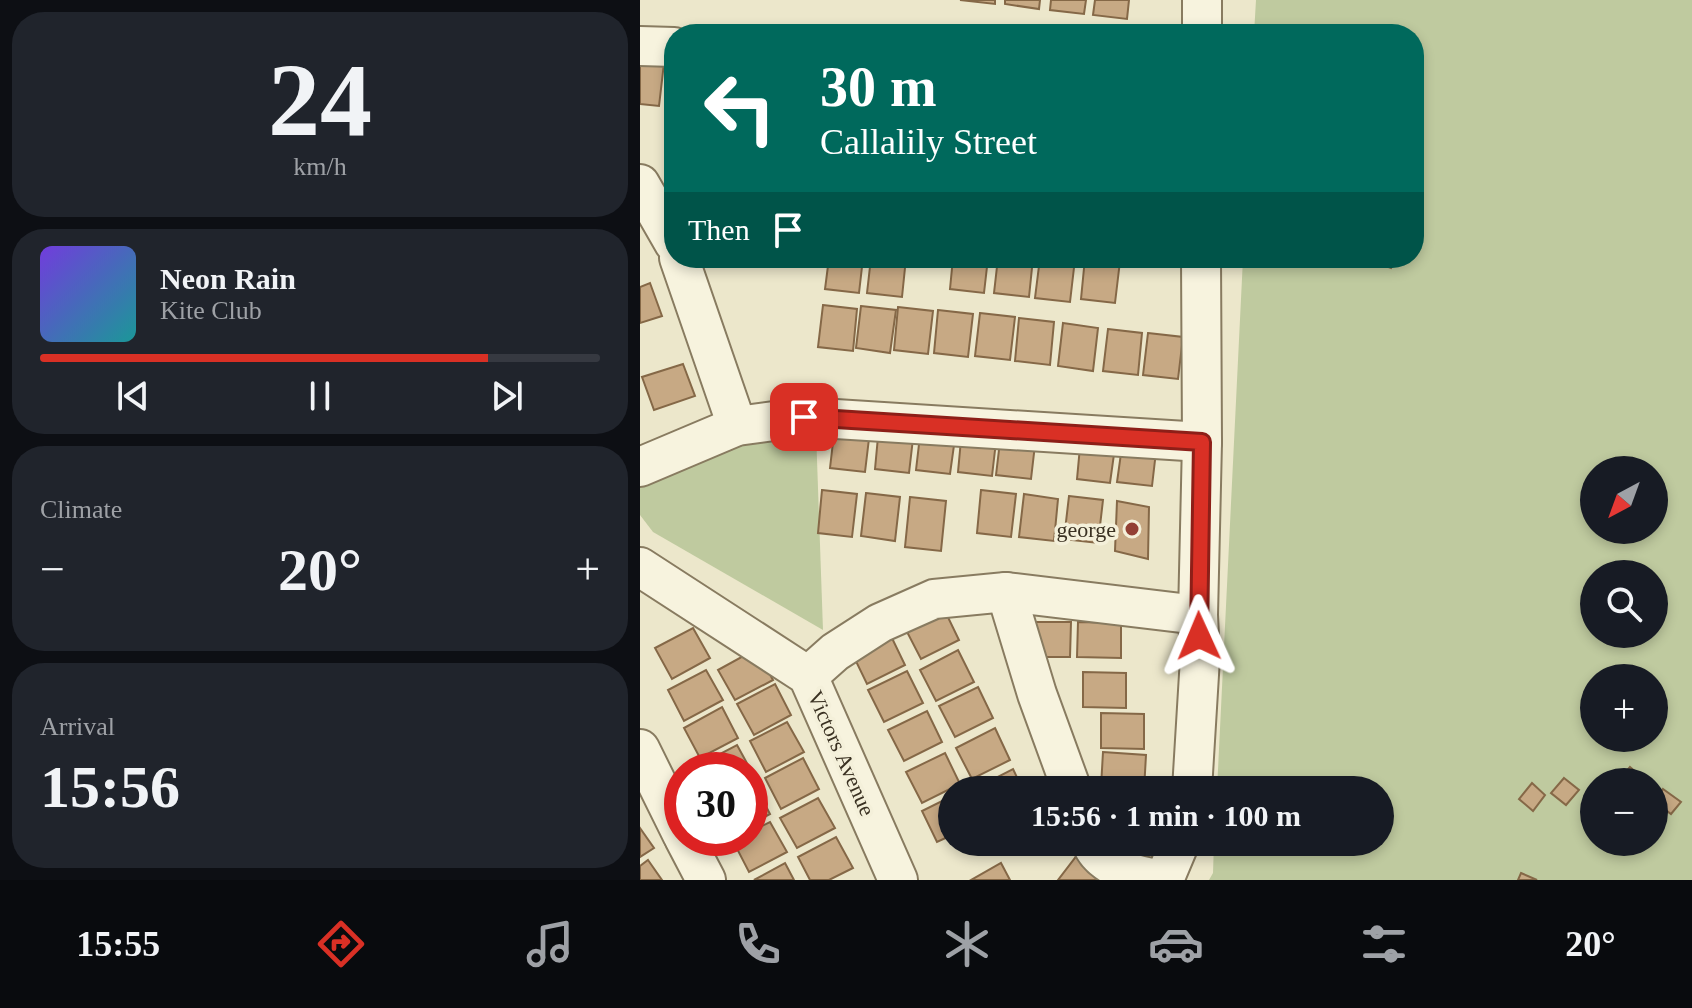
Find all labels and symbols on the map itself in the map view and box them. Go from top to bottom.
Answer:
pin [770,383,838,451]
north arrow [1580,456,1668,544]
place label: george [1057,517,1116,542]
marker: george [1123,520,1141,538]
position arrow [1157,594,1241,678]
street label: Victors Avenue [803,687,880,820]
speed limit sign: 30 [664,752,768,856]

